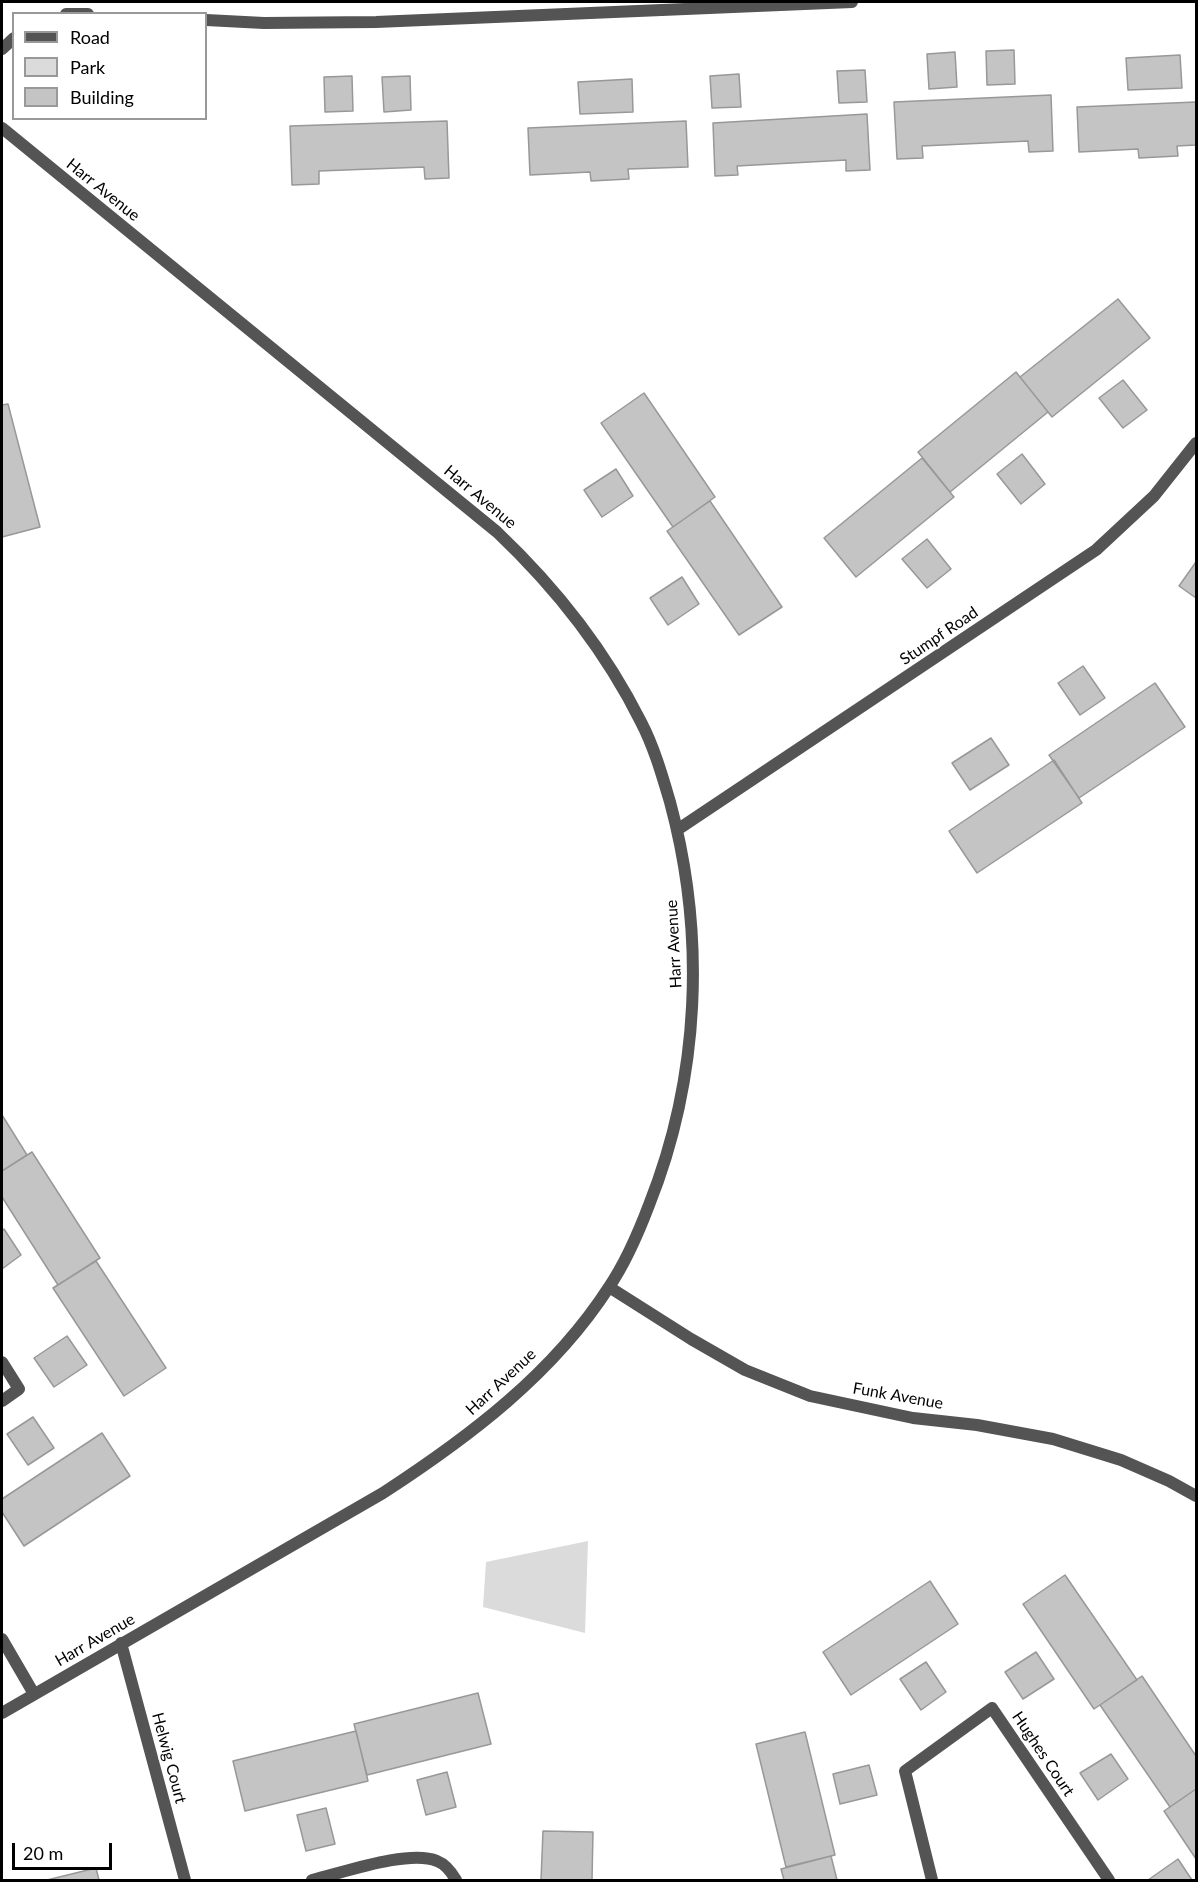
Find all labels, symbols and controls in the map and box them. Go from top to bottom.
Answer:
legend [12,12,207,120]
text: Road [70,26,110,48]
text: Park [70,56,105,78]
text: Building [70,86,134,108]
street label: Harr Avenue [63,155,143,225]
street label: Harr Avenue [440,461,520,533]
street label: Stumpf Road [896,603,982,669]
street label: Harr Avenue [662,899,686,989]
street label: Harr Avenue [462,1345,540,1419]
street label: Funk Avenue [851,1379,945,1413]
street label: Harr Avenue [52,1610,138,1670]
street label: Hughes Court [1008,1708,1078,1800]
street label: Helwig Court [148,1711,190,1805]
scale bar [15,1831,116,1869]
text: 20 m [23,1842,63,1864]

